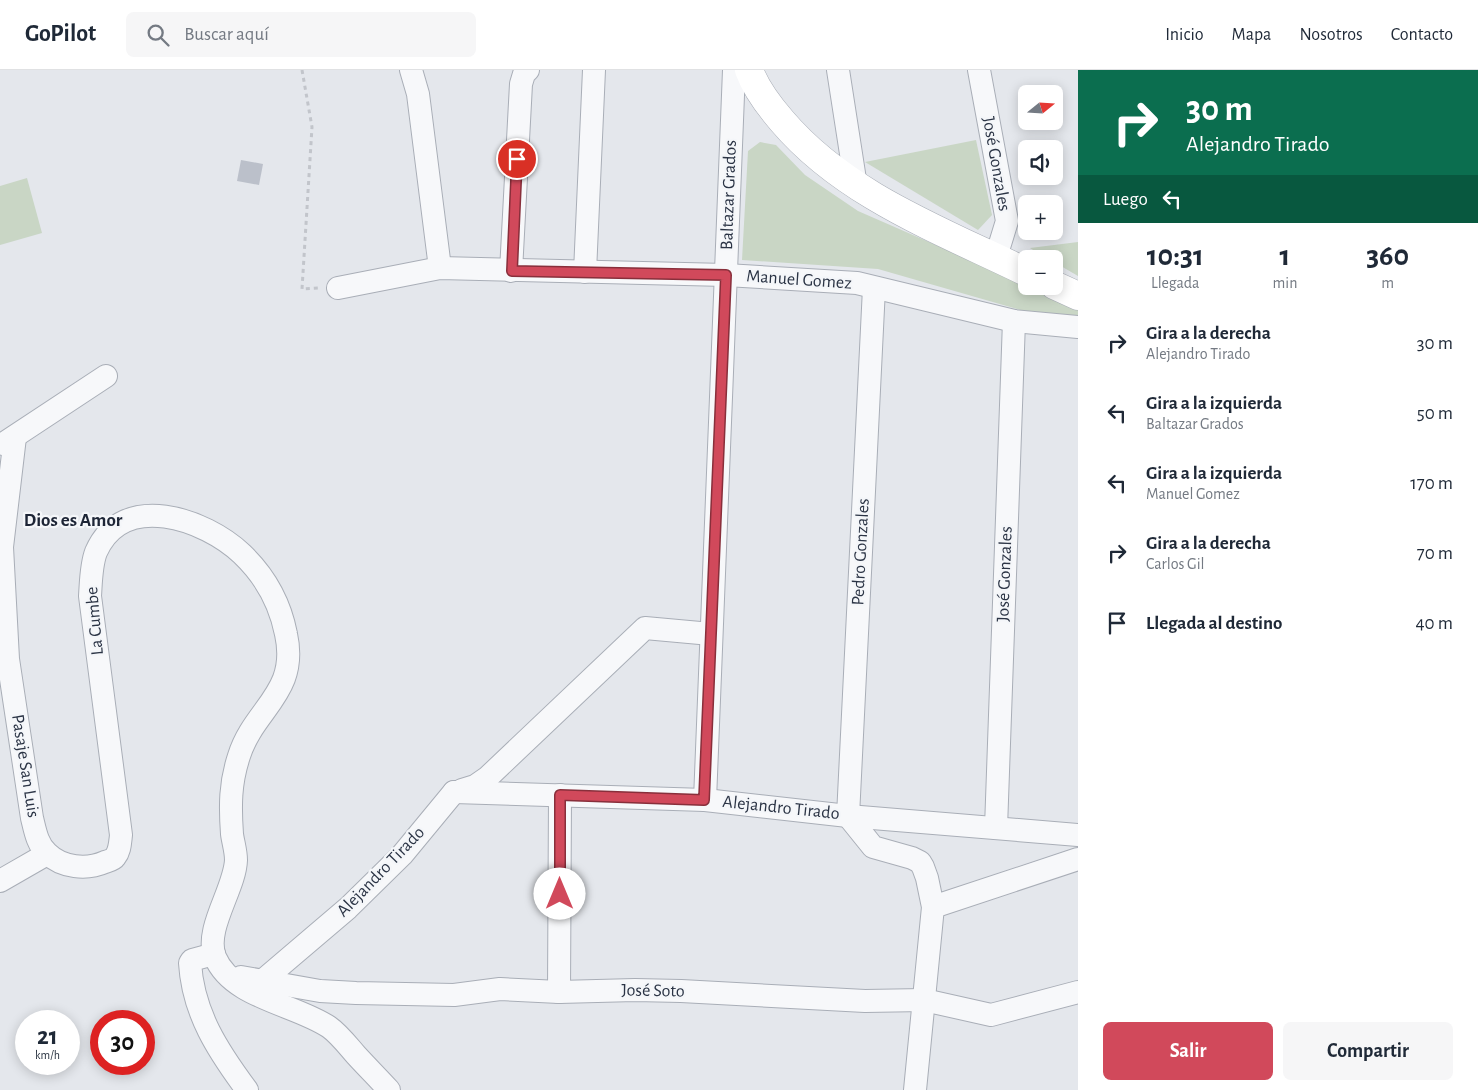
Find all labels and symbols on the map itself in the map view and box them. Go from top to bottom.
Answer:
north arrow [1018,85,1062,130]
street label: José Gonzales [979,115,1013,213]
pin [496,138,538,180]
street label: Baltazar Grados [718,140,740,250]
street label: Manuel Gomez [746,267,852,293]
street label: Pedro Gonzales [849,498,873,606]
district label: Dios es Amor [24,511,123,530]
street label: José Gonzales [994,526,1016,622]
street label: La Cumbe [83,586,107,656]
street label: Pasaje San Luis [8,713,42,819]
street label: Alejandro Tirado [722,793,841,823]
street label: Alejandro Tirado [334,823,428,921]
position arrow [533,867,585,919]
street label: José Soto [621,981,685,1001]
speed limit sign: 30 [90,1010,155,1075]

